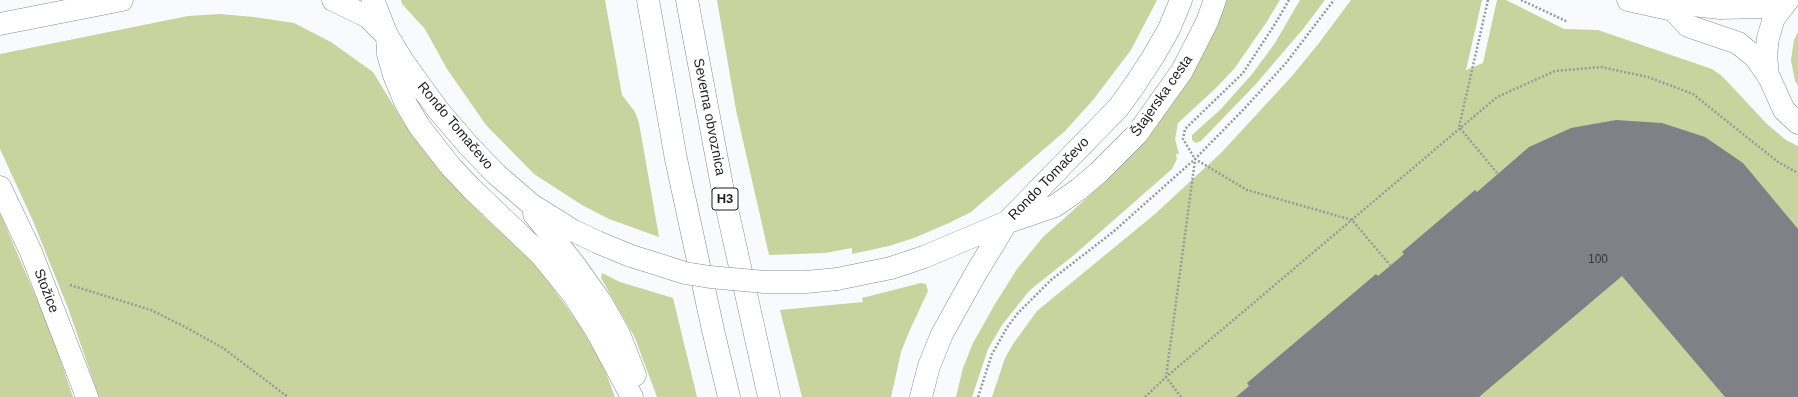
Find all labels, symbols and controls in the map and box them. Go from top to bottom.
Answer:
street label: Štajerska cesta [1128,52,1196,140]
street label: Severna obvoznica [689,57,729,177]
street label: Rondo Tomačevo [414,79,496,173]
street label: Rondo Tomačevo [1005,134,1093,224]
road number: H3 [712,188,738,210]
house number: 100 [1588,253,1608,267]
street label: Stožice [30,267,62,315]

